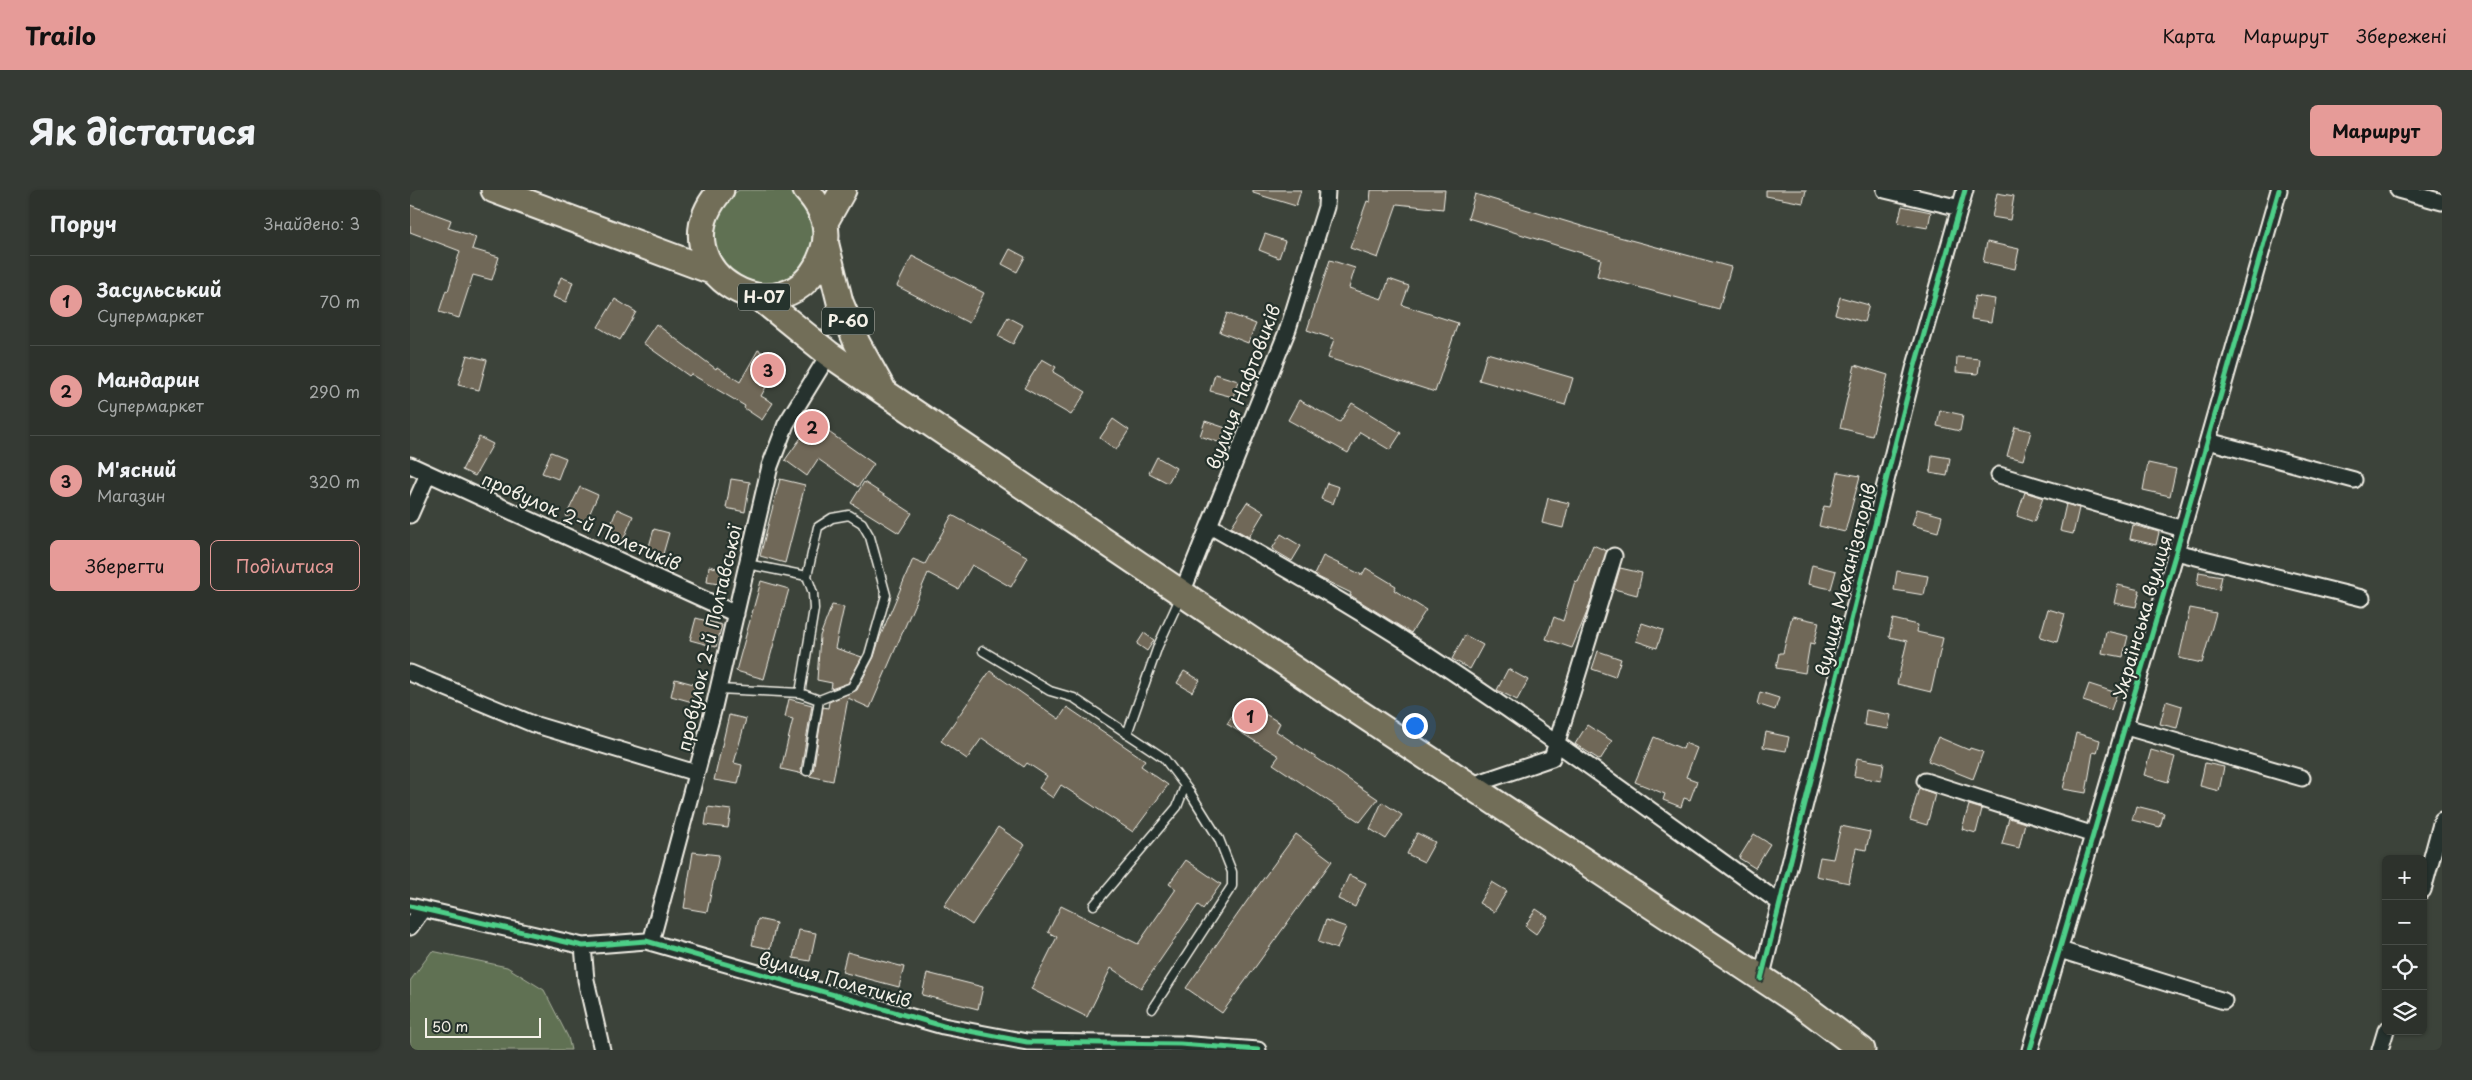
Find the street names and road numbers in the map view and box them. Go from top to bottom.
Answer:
road number: Н-07 [738,284,790,310]
street label: вулиця Нафтовиків [1199,300,1287,473]
road number: Р-60 [822,308,874,334]
street label: провулок 2-й Полетиків [478,465,685,577]
street label: вулиця Механізаторів [1808,480,1882,679]
street label: провулок 2-й Полтавської [669,521,748,754]
street label: Українська вулиця [2105,532,2178,702]
street label: вулиця Полетиків [756,944,915,1013]

